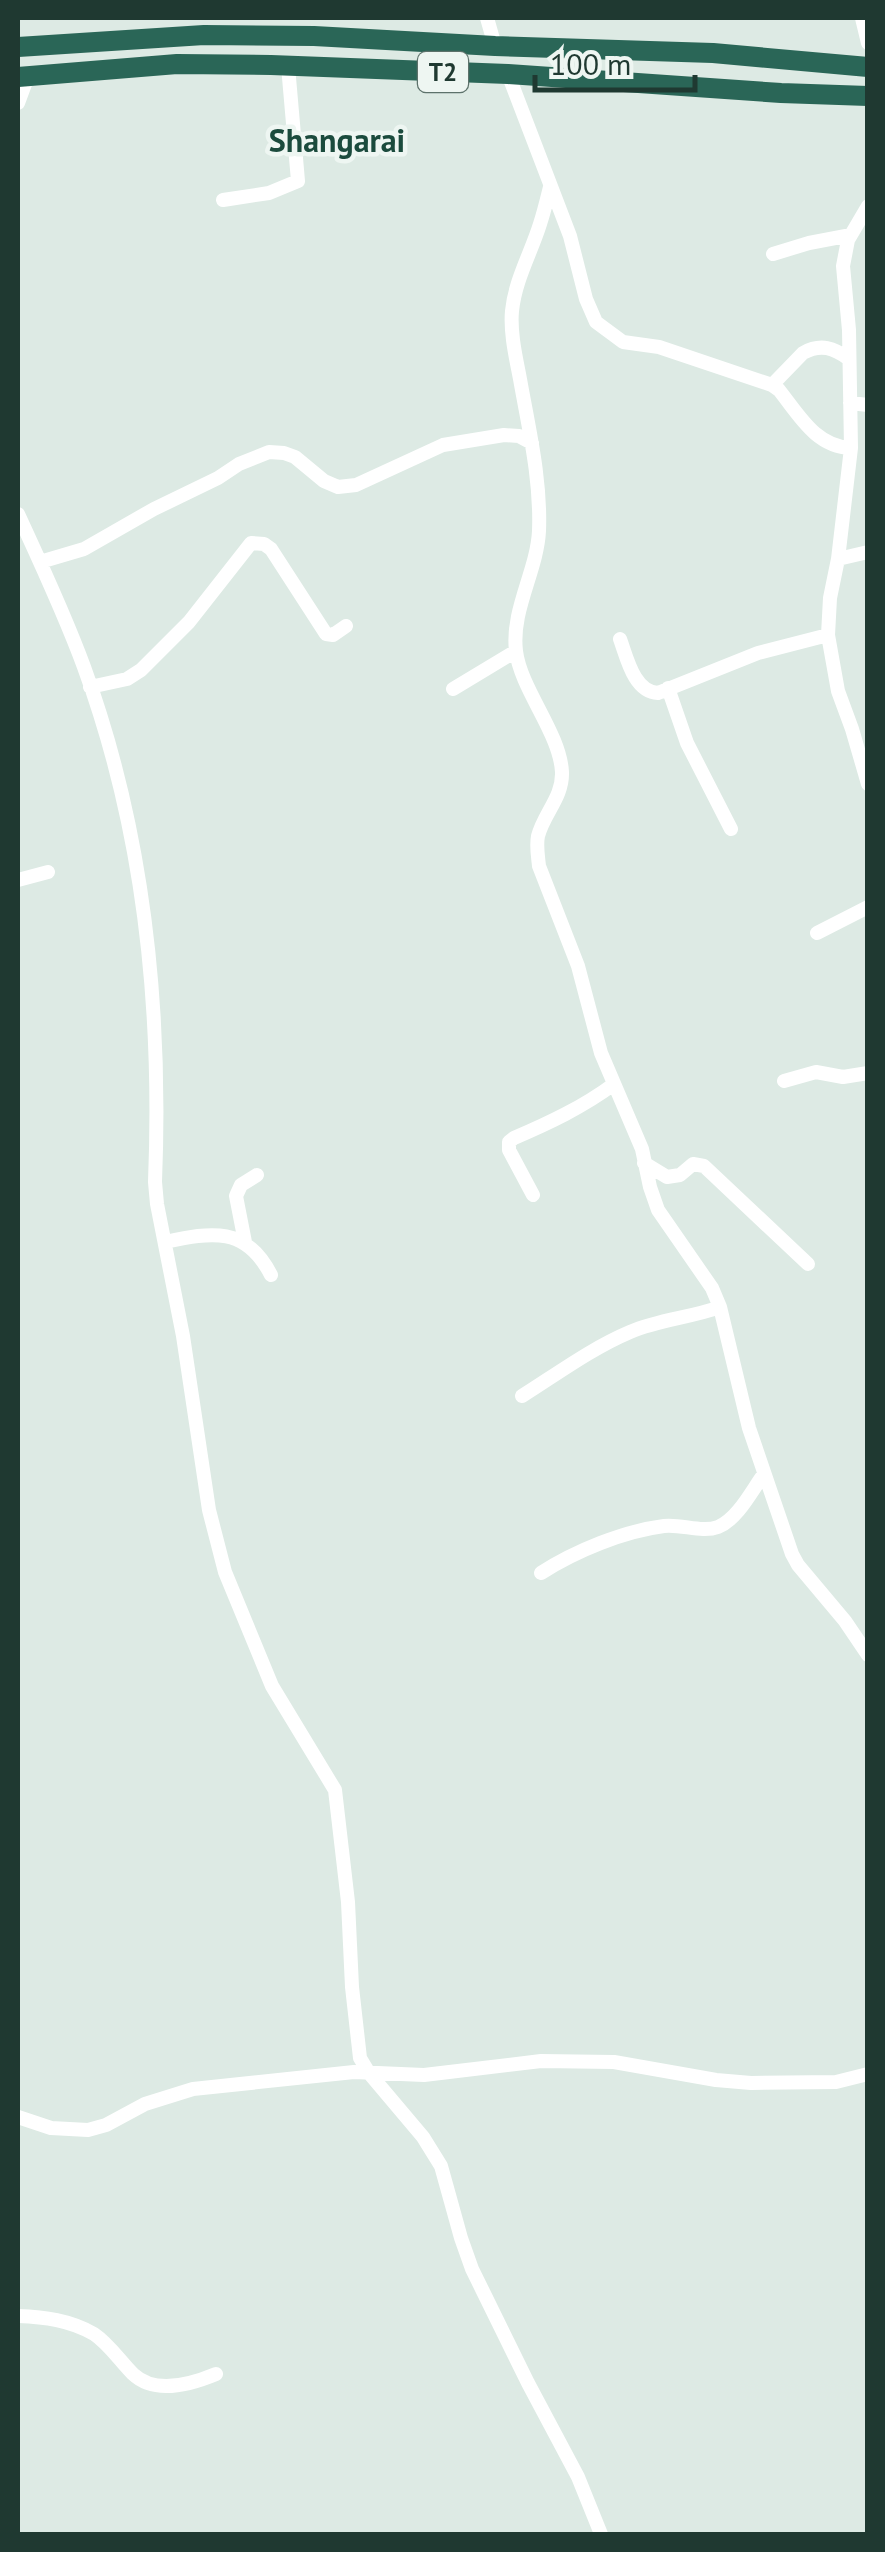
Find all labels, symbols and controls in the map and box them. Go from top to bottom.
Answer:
scale bar [535,30,695,92]
text: 100 m [550,44,631,83]
road number: T2 [418,52,468,92]
district label: Shangarai [269,119,405,161]

